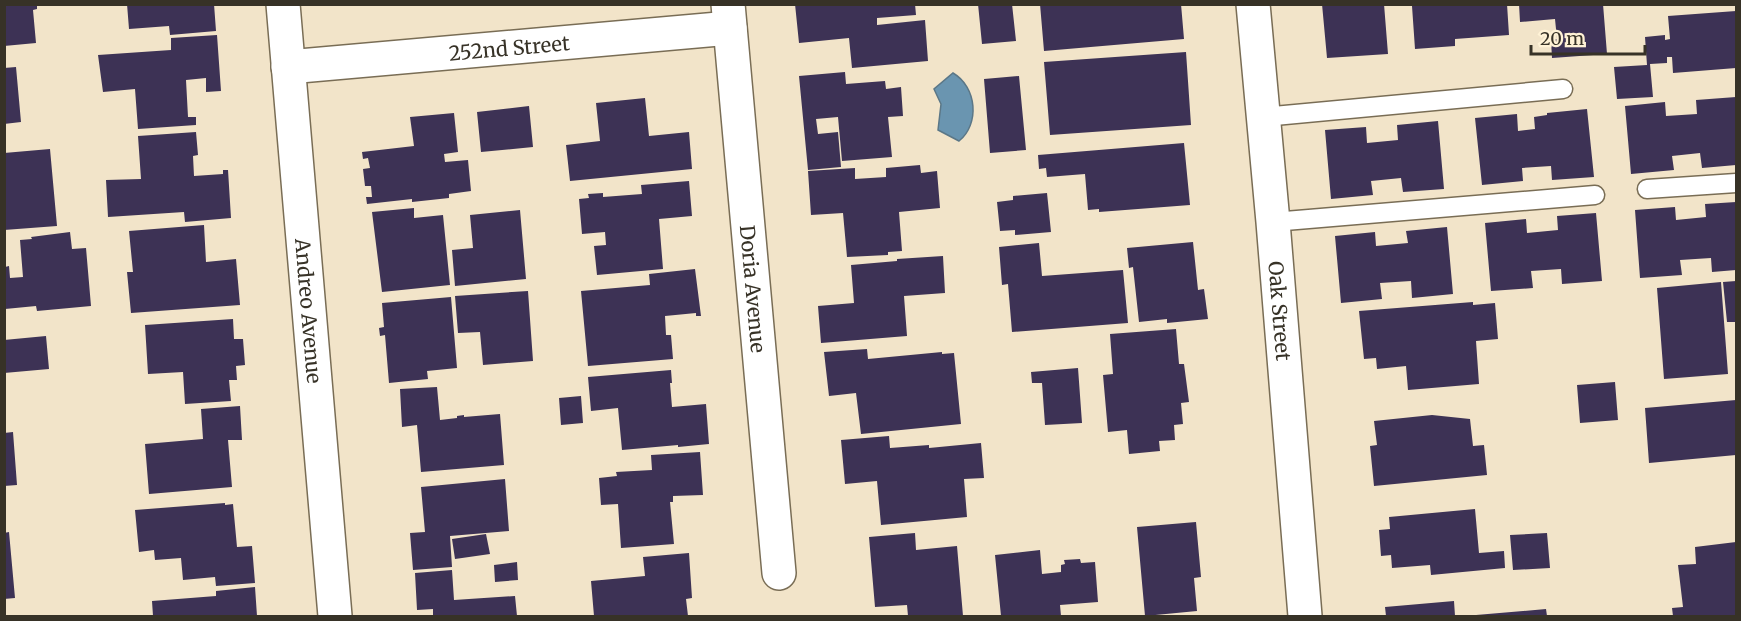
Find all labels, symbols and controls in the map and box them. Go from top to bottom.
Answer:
scale bar [1531,18,1645,56]
text: 20 m [1540,27,1584,50]
street label: 252nd Street [448,30,571,65]
street label: Doria Avenue [735,224,772,354]
street label: Andreo Avenue [290,236,328,384]
street label: Oak Street [1264,260,1297,362]

